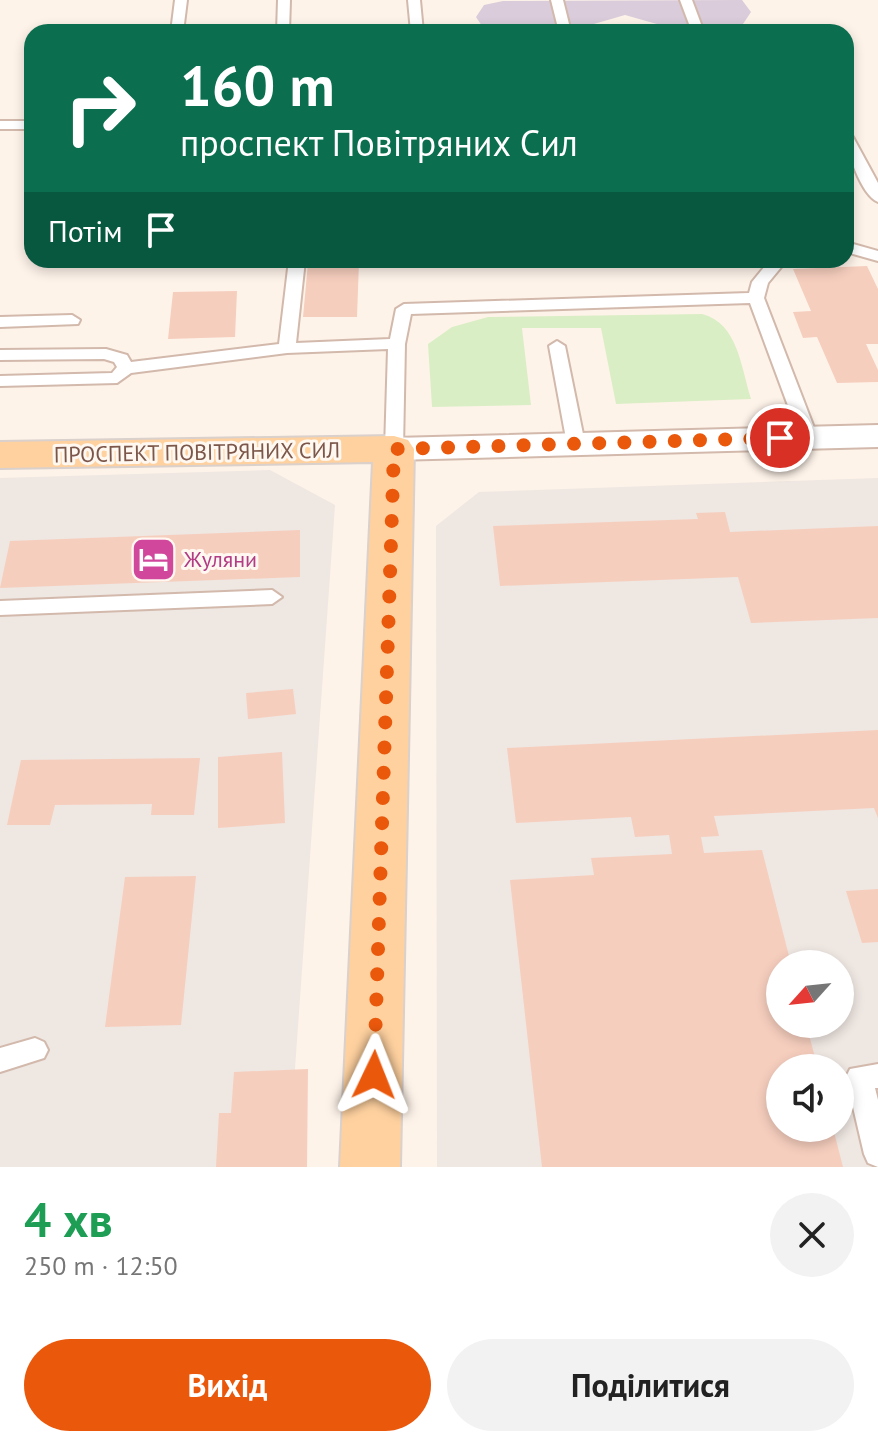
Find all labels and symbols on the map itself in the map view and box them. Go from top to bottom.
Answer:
pin [746,404,814,472]
street label: ПРОСПЕКТ ПОВІТРЯНИХ СИЛ [54,436,340,468]
hotel icon: Жуляни [129,535,177,583]
place label: Жуляни [183,545,257,573]
north arrow [766,950,854,1038]
position arrow [332,1033,416,1117]

